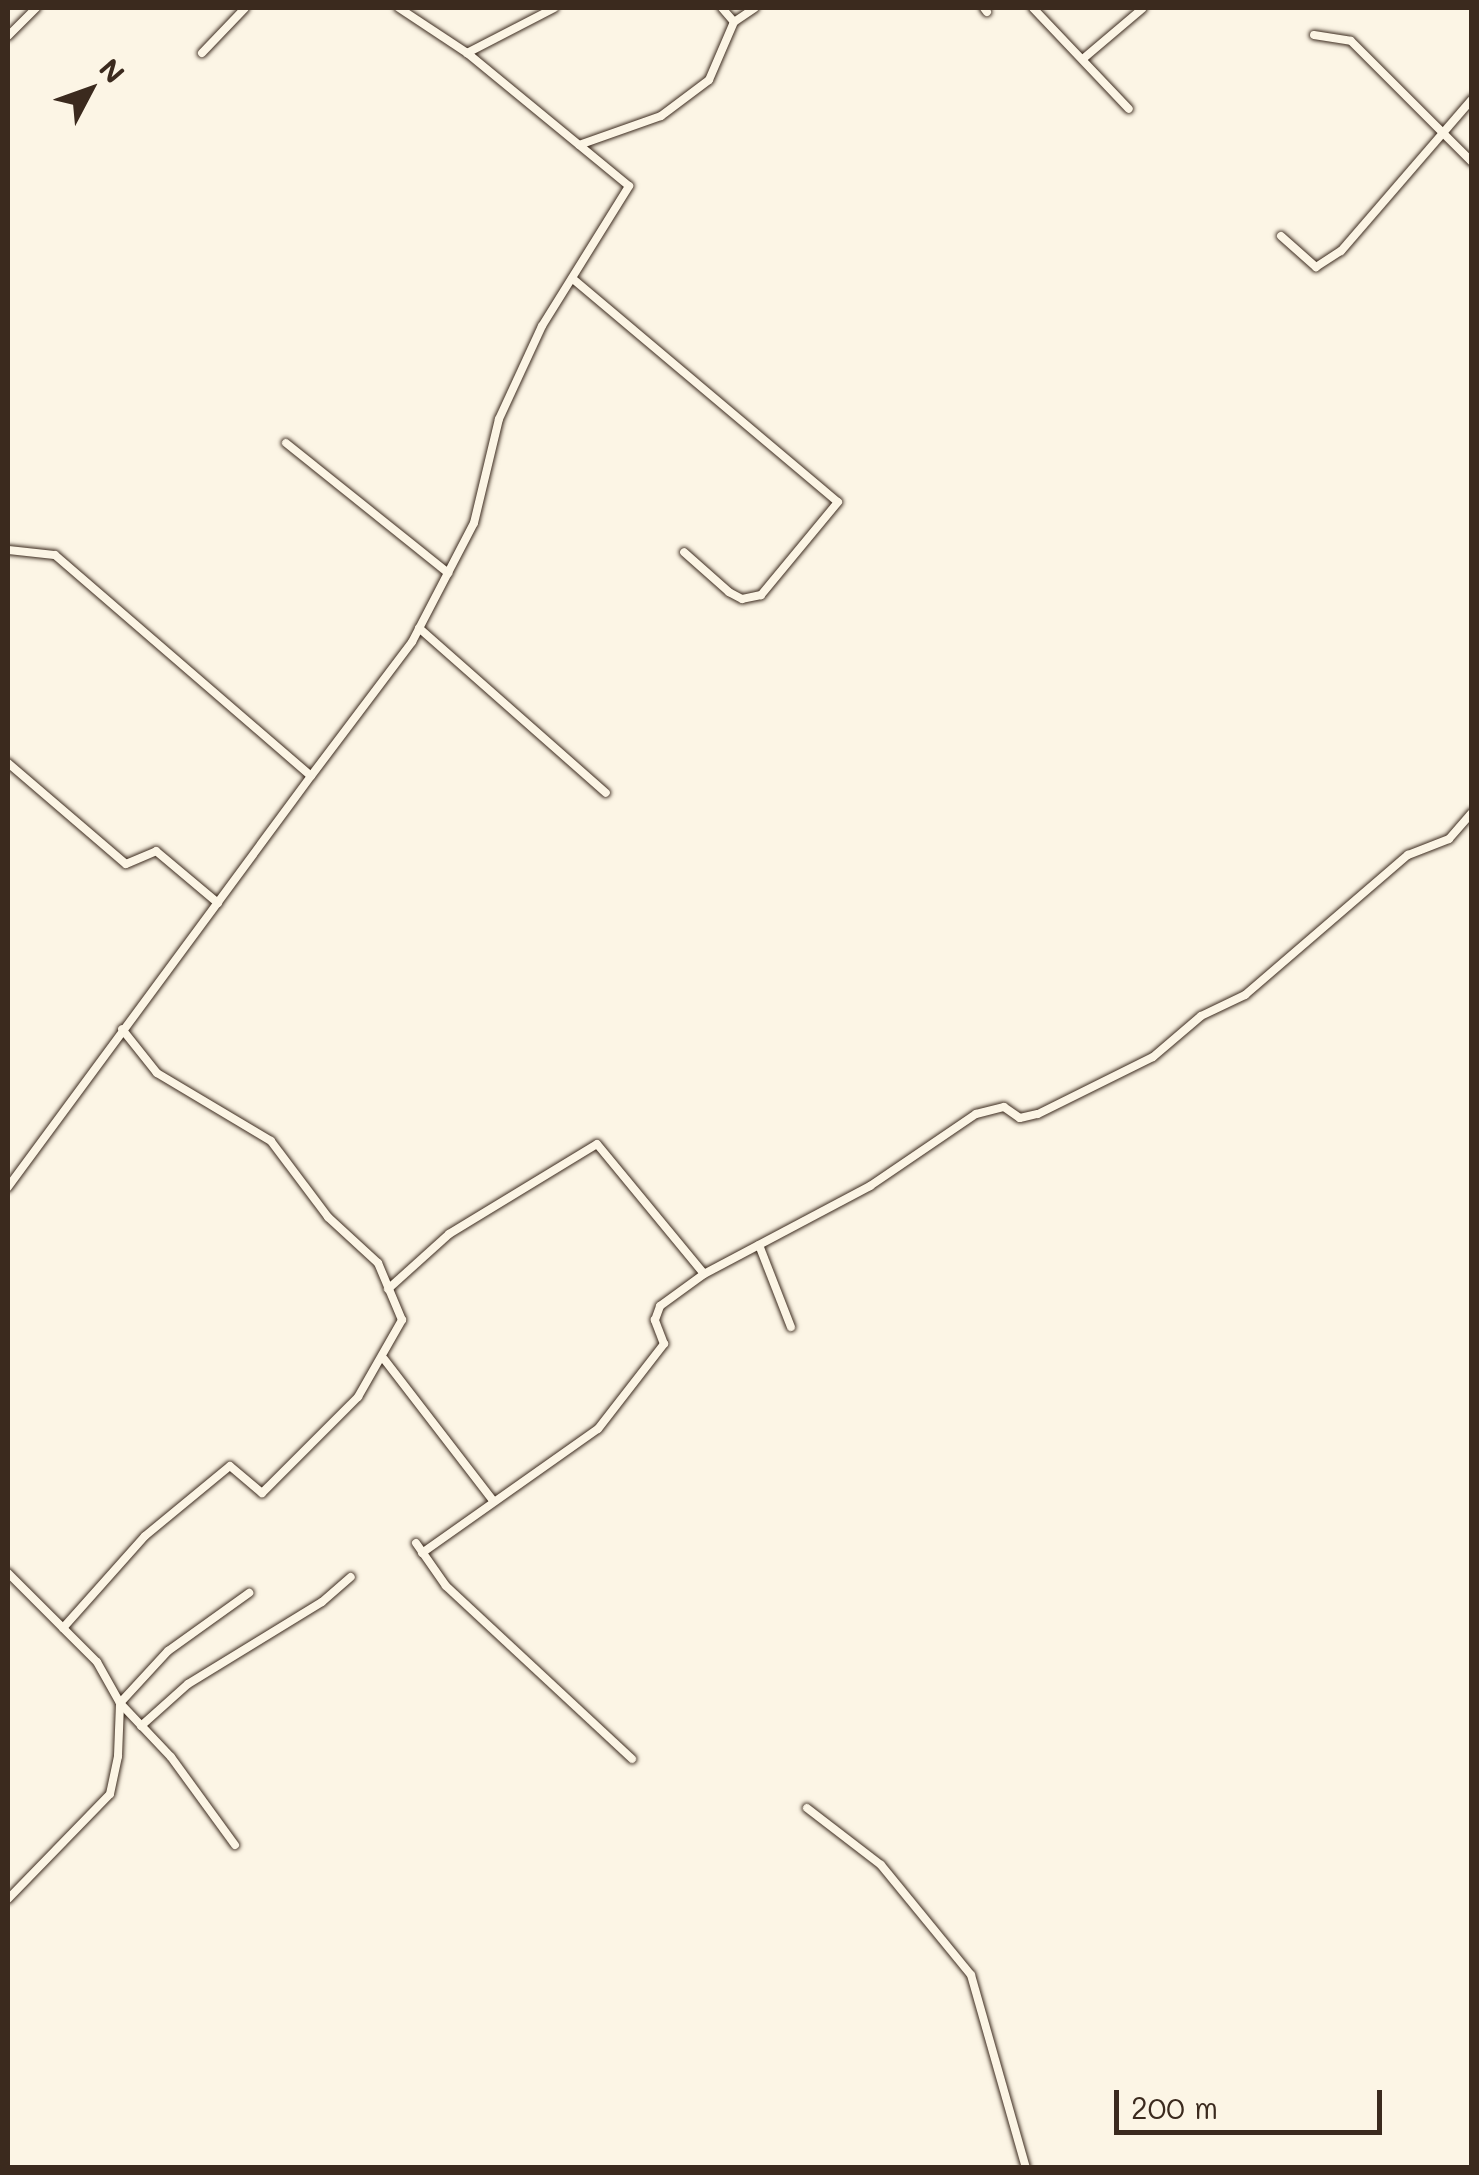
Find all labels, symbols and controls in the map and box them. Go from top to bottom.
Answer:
north arrow [40,40,140,140]
text: N [92,50,133,90]
scale bar [1119,2070,1386,2132]
text: 200 m [1131,2087,1218,2127]

